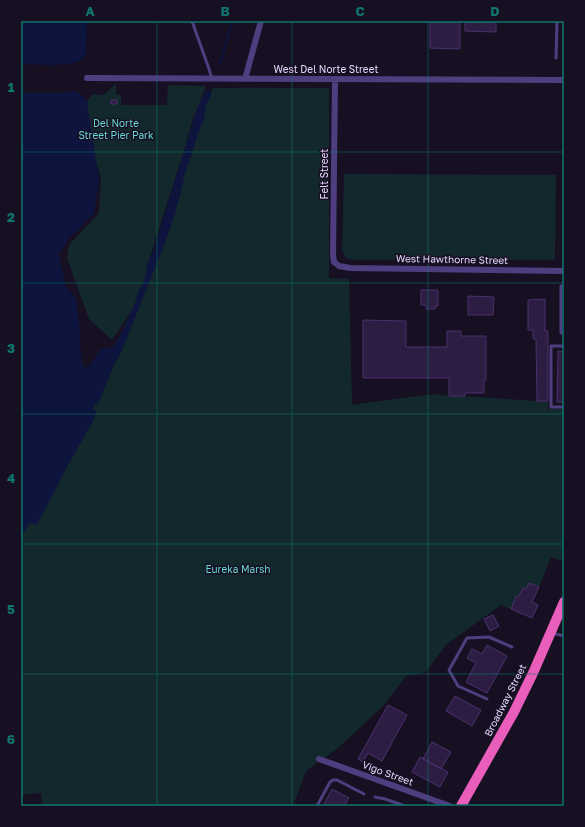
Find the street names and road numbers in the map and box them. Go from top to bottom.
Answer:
street label: West Del Norte Street [274,63,378,75]
street label: Felt Street [318,149,330,199]
street label: West Hawthorne Street [396,252,508,266]
street label: Broadway Street [482,662,528,738]
street label: Vigo Street [361,758,415,788]

